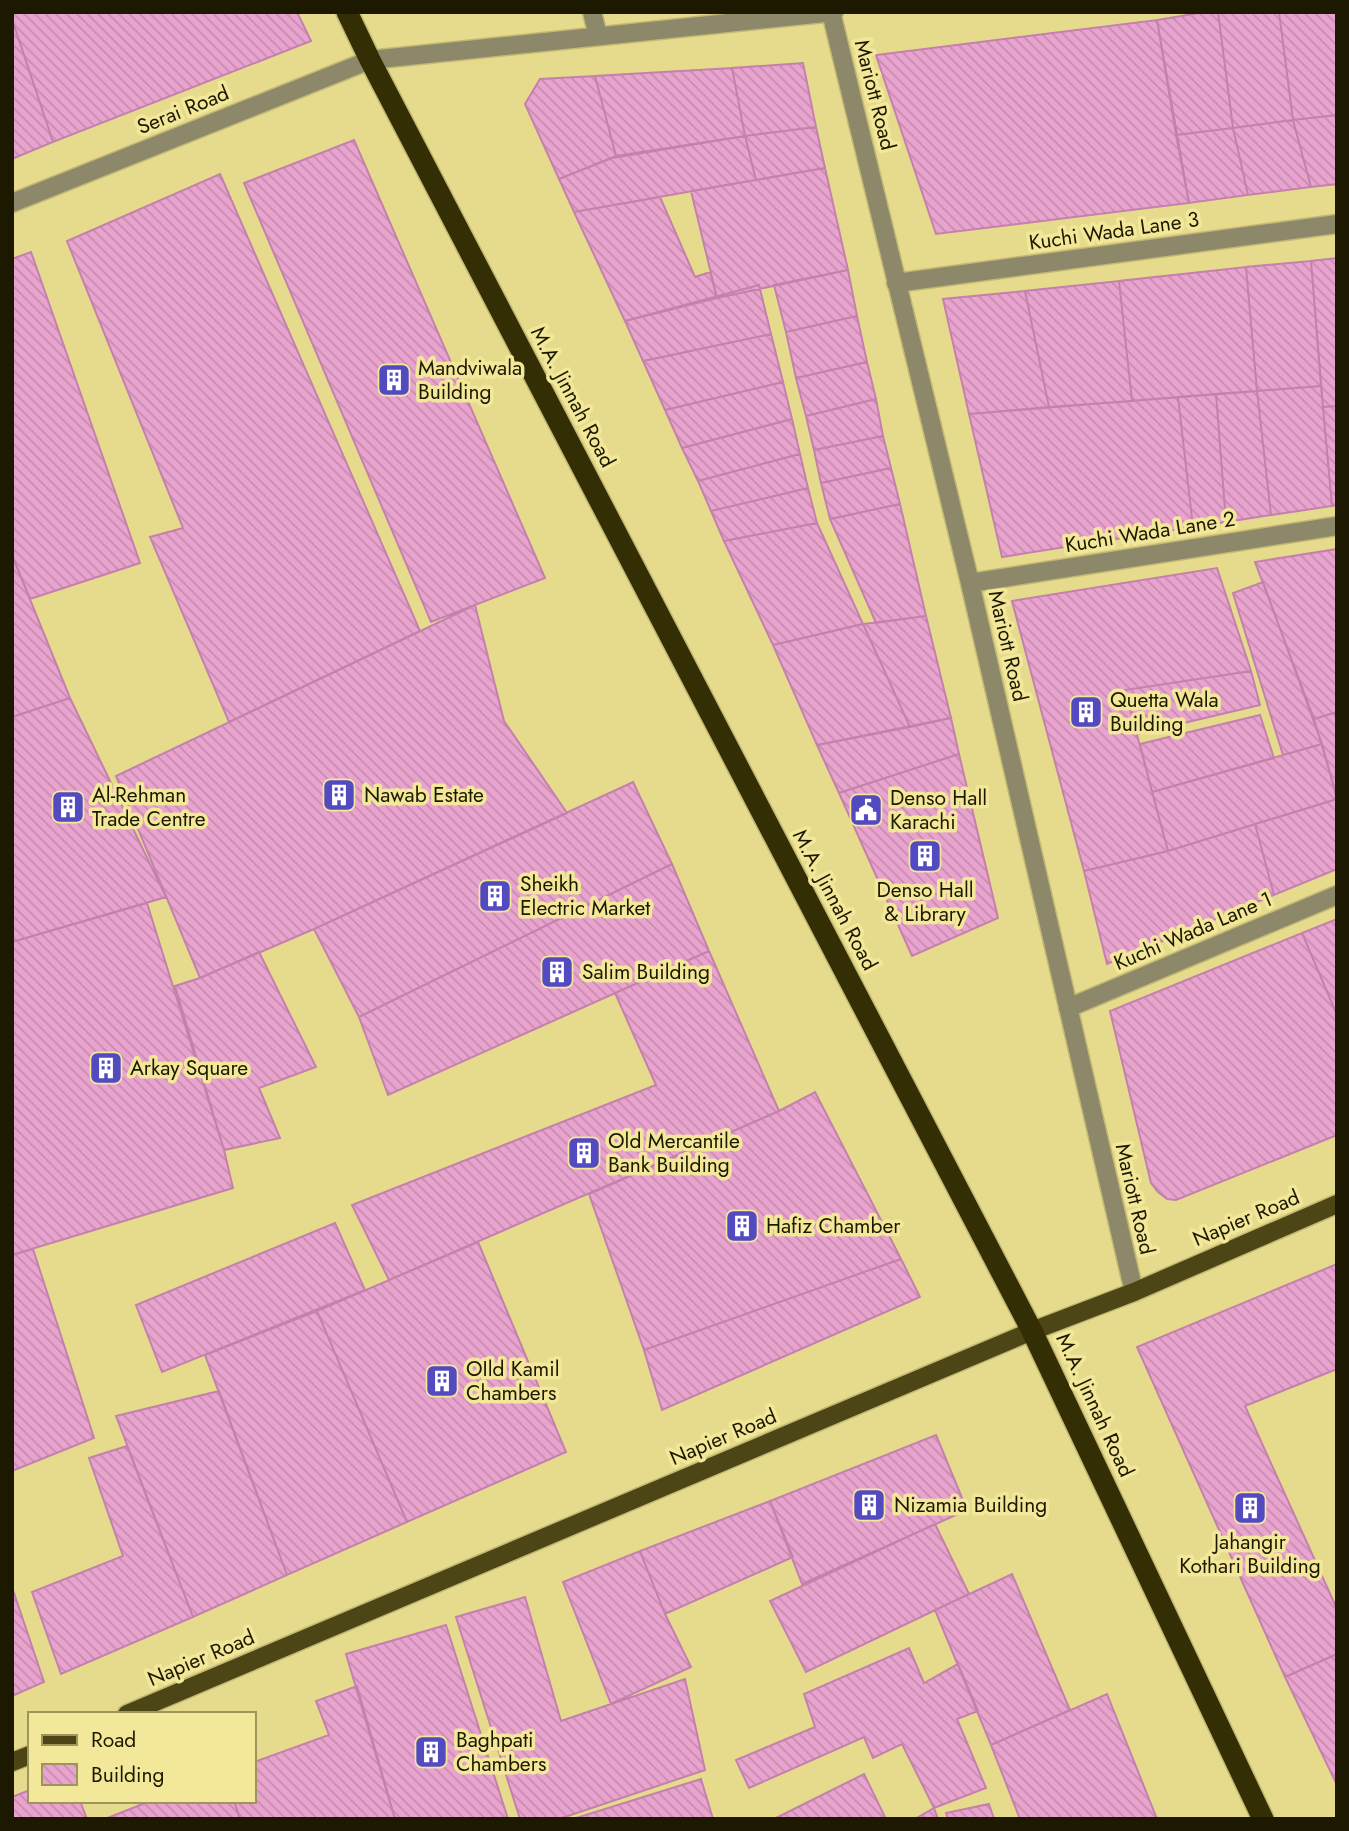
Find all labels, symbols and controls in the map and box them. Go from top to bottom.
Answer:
street label: Mariott Road [847,37,903,153]
street label: Serai Road [133,78,233,142]
street label: Kuchi Wada Lane 3 [1027,204,1201,258]
street label: M.A. Jinnah Road [523,321,623,473]
place label: Mandviwala Building [418,353,522,407]
building icon: Mandviwala Building [375,361,413,399]
street label: Kuchi Wada Lane 2 [1063,504,1237,560]
street label: Mariott Road [981,588,1035,704]
place label: Quetta Wala Building [1110,685,1219,739]
building icon: Quetta Wala Building [1067,693,1105,731]
building icon: Nawab Estate [320,776,358,814]
place label: Al-Rehman Trade Centre [92,780,206,834]
place label: Nawab Estate [364,780,484,810]
place label: Denso Hall Karachi [890,783,987,837]
building icon: Al-Rehman Trade Centre [49,788,87,826]
public building icon: Denso Hall Karachi [847,791,885,829]
street label: M.A. Jinnah Road [785,824,885,976]
building icon: Denso Hall & Library [906,837,944,875]
place label: Sheikh Electric Market [520,869,650,923]
place label: Denso Hall & Library [876,875,974,929]
building icon: Sheikh Electric Market [476,877,514,915]
street label: Kuchi Wada Lane 1 [1109,884,1277,978]
building icon: Salim Building [538,953,576,991]
place label: Salim Building [582,957,710,987]
building icon: Arkay Square [87,1049,125,1087]
place label: Arkay Square [130,1053,248,1083]
place label: Old Mercantile Bank Building [608,1126,740,1180]
building icon: Old Mercantile Bank Building [565,1134,603,1172]
street label: Mariott Road [1108,1141,1162,1257]
street label: Napier Road [1188,1182,1304,1254]
building icon: Hafiz Chamber [723,1207,761,1245]
place label: Hafiz Chamber [766,1211,901,1241]
street label: M.A. Jinnah Road [1049,1328,1141,1482]
place label: OIld Kamil Chambers [466,1354,559,1408]
building icon: OIld Kamil Chambers [423,1362,461,1400]
street label: Napier Road [665,1401,781,1473]
building icon: Nizamia Building [850,1486,888,1524]
building icon: Jahangir Kothari Building [1231,1489,1269,1527]
place label: Nizamia Building [894,1490,1047,1520]
place label: Jahangir Kothari Building [1179,1527,1321,1581]
street label: Napier Road [143,1622,259,1694]
legend [28,1712,256,1803]
text: Road [91,1725,136,1755]
place label: Baghpati Chambers [456,1725,546,1779]
building icon: Baghpati Chambers [412,1733,450,1771]
text: Building [91,1760,164,1790]

